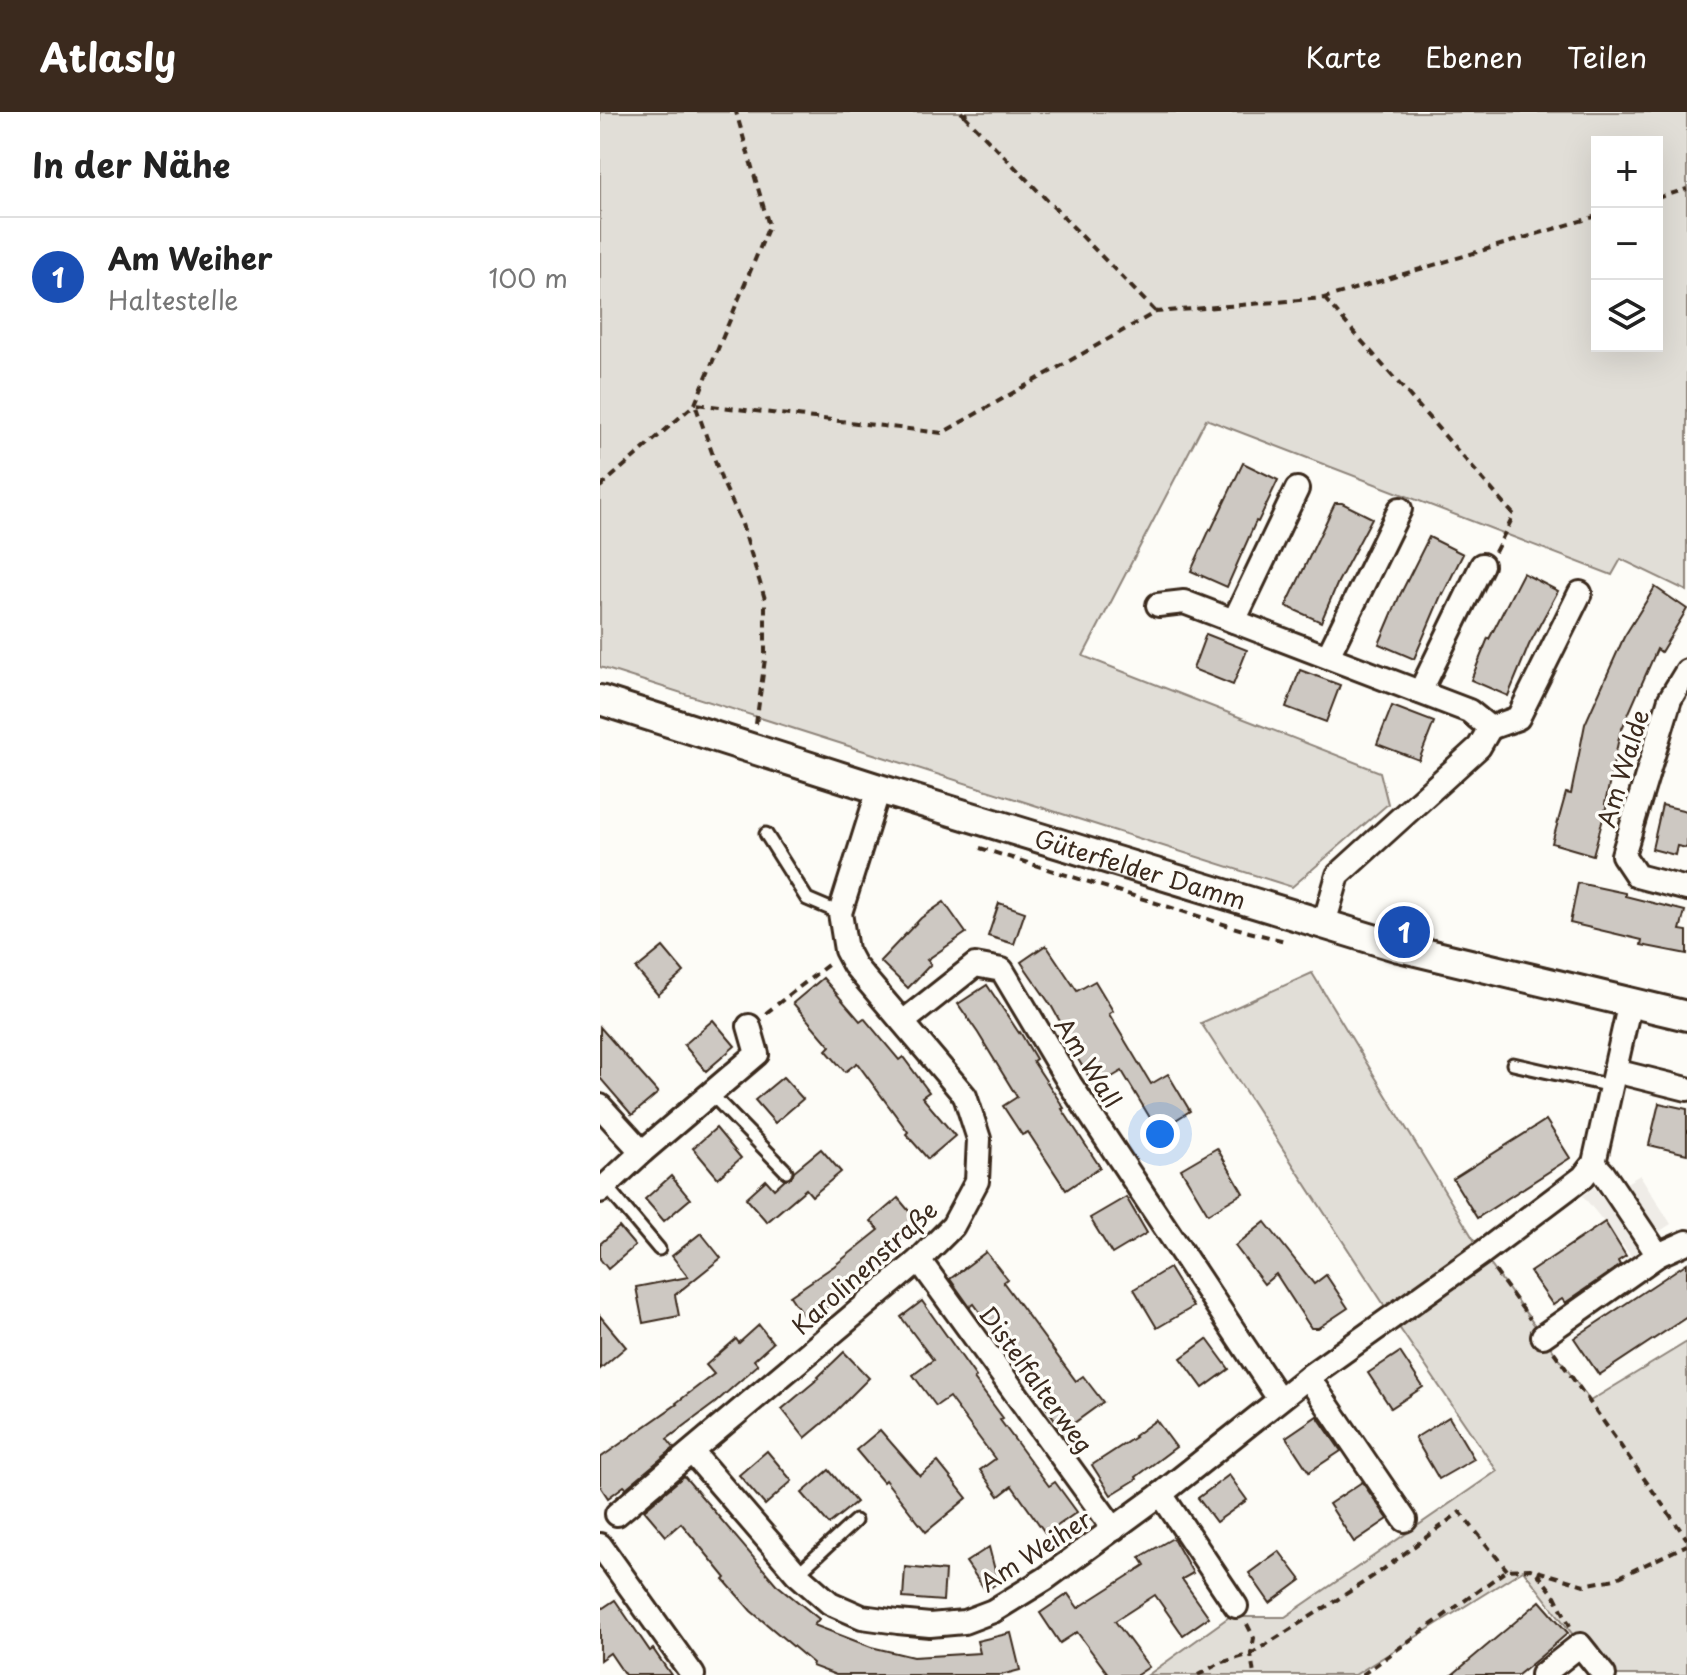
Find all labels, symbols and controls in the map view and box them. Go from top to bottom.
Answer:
text: Atlasly [40,28,176,85]
text: Karte [1306,35,1381,78]
text: Ebenen [1425,35,1523,78]
text: Teilen [1567,35,1647,78]
map controls [1591,136,1663,352]
button: + [1591,136,1663,208]
text: In der Nähe [32,138,230,190]
button: − [1591,208,1663,280]
text: Am Weiher [108,235,273,280]
text: 1 [52,258,64,297]
text: 100 m [488,258,568,297]
text: Haltestelle [108,280,239,319]
button: layers [1591,280,1663,352]
street label: Am Walde [1587,705,1657,831]
street label: Güterfelder Damm [1030,819,1250,917]
pin: 1 [1378,902,1430,962]
street label: Am Wall [1047,1010,1131,1114]
your location [1140,1114,1180,1154]
street label: Karolinenstraße [783,1192,945,1342]
street label: Distelfalterweg [971,1298,1103,1460]
street label: Am Weiher [972,1500,1099,1600]

